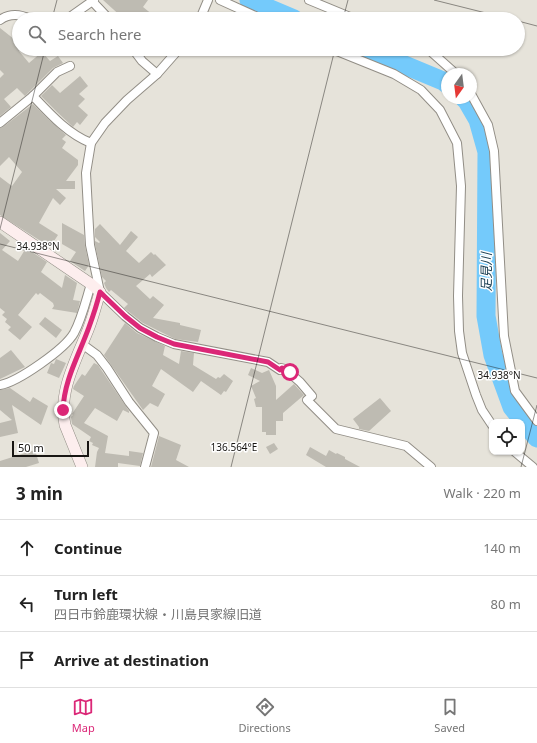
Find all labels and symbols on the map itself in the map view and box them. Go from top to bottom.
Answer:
north arrow [441,68,477,104]
text: 34.938°N [16,239,60,253]
water label: 足見川 [477,251,495,292]
route start [281,363,299,381]
text: 34.938°N [477,368,521,382]
route end [54,401,72,419]
scale bar [12,439,89,458]
text: 136.564°E [211,440,257,454]

